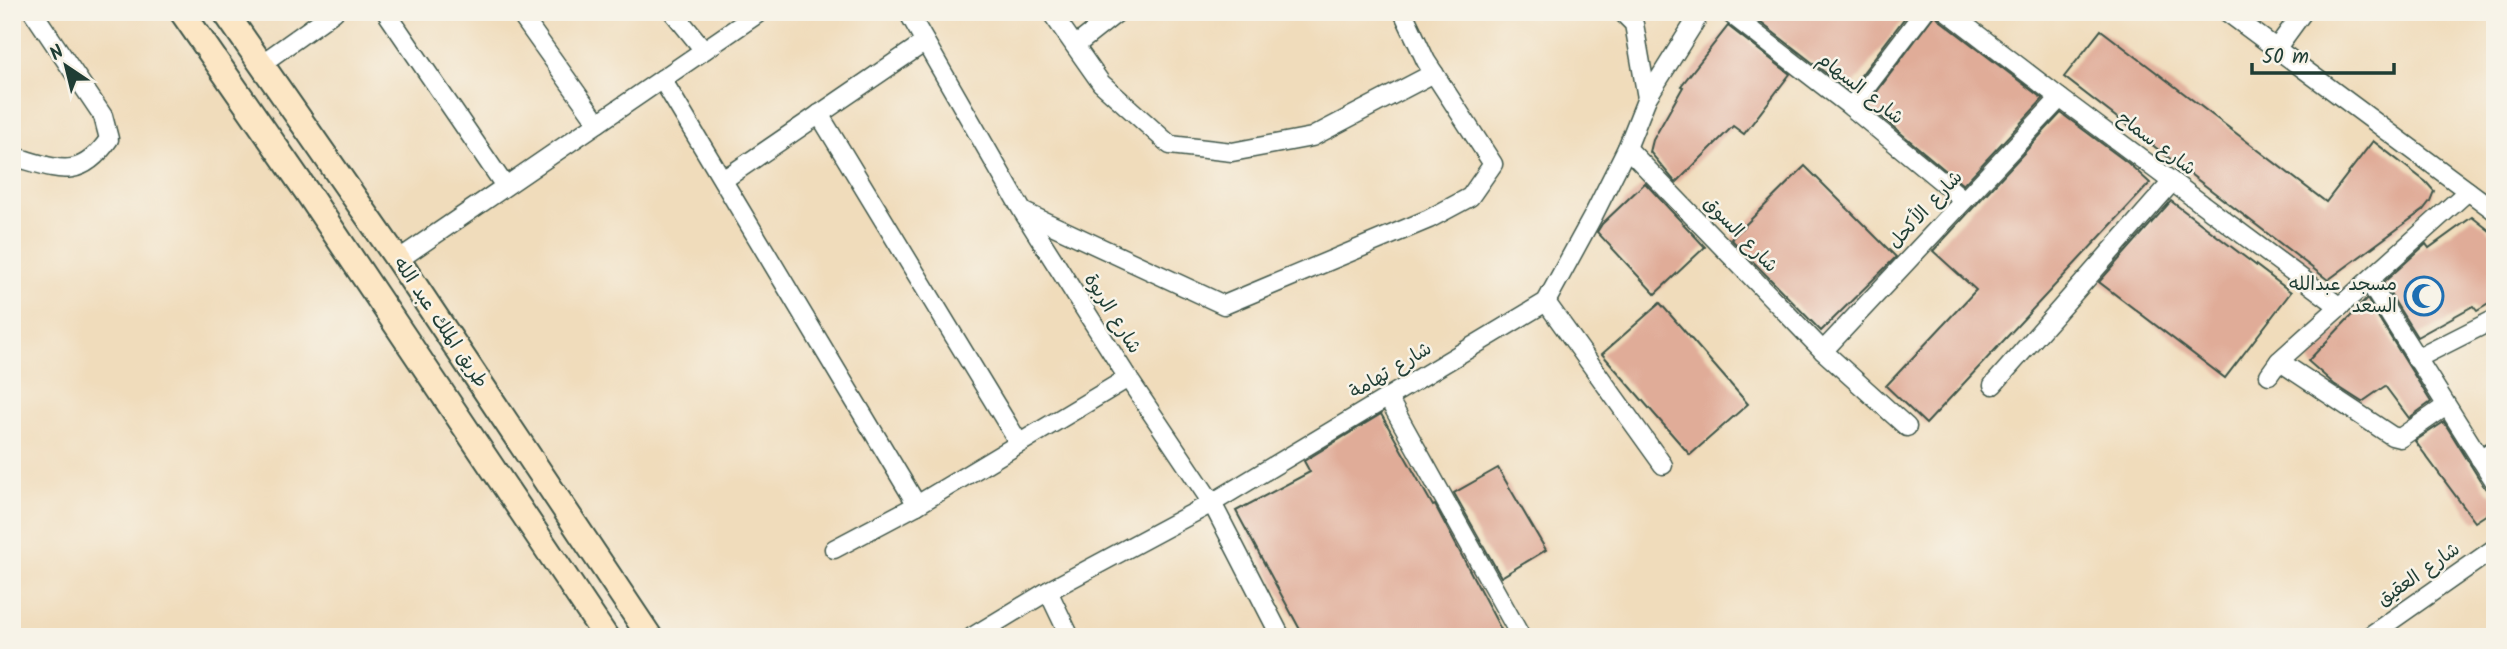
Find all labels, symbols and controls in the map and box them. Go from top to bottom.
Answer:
north arrow [32,32,102,102]
scale bar [2252,32,2393,76]
text: N [44,38,71,69]
text: 50 m [2262,41,2309,74]
street label: شارع السهام [1810,45,1910,133]
street label: شارع سماح [2110,104,2202,184]
street label: شارع الأكحل [1881,164,1971,256]
street label: شارع السوق [1696,190,1784,280]
street label: طريق الملك عبد الله [385,251,495,395]
street label: شارع الربوة [1075,268,1149,360]
place label: مسجد عبدالله السعد [2289,270,2397,322]
mosque icon: مسجد عبدالله السعد [2403,275,2445,317]
street label: شارع تهامة [1344,335,1438,407]
street label: شارع العقيق [2371,535,2467,615]

